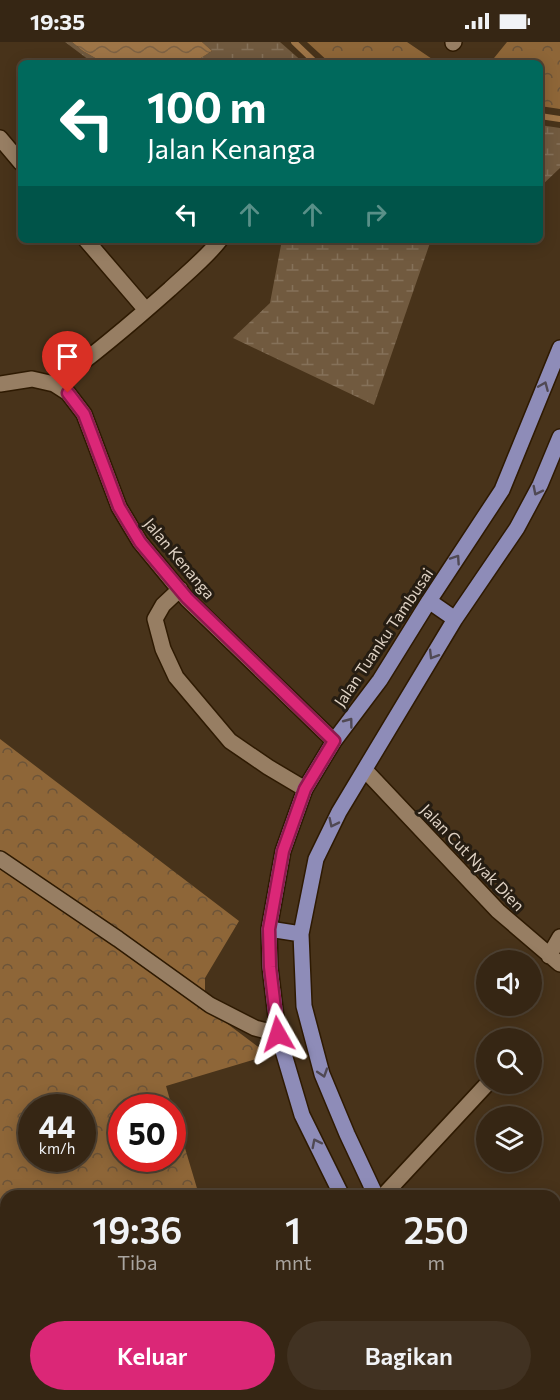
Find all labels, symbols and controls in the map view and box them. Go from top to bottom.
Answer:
text: 19:35 [30,8,85,35]
text: 100 m [147,80,267,132]
icon: left [48,84,126,162]
text: Jalan Kenanga [147,132,316,165]
icon: left [170,198,203,231]
icon: ahead [233,198,266,231]
icon: ahead [296,198,329,231]
icon: right [359,198,392,231]
pin [42,331,93,393]
icon: arrive [51,340,84,373]
one-way arrow [537,381,549,392]
one-way arrow [533,484,544,495]
street label: Jalan Kenanga [141,514,219,602]
one-way arrow [449,555,460,566]
street label: Jalan Tuanku Tambusai [330,564,436,710]
one-way arrow [429,649,440,659]
one-way arrow [341,717,352,728]
street label: Jalan Cut Nyak Dien [417,800,529,914]
one-way arrow [329,816,341,827]
map controls [476,950,542,1172]
button: sound [476,950,542,1016]
position arrow [246,1002,310,1066]
button: search [476,1028,542,1094]
one-way arrow [315,1067,328,1078]
speed limit sign: 50 [108,1094,186,1172]
button: layers [476,1106,542,1172]
text: 44 [39,1107,75,1144]
one-way arrow [312,1138,324,1149]
text: km/h [39,1139,75,1157]
text: 19:36 [92,1207,182,1251]
text: 1 [285,1207,301,1251]
text: 250 [404,1207,469,1251]
text: Tiba [117,1250,157,1274]
text: mnt [275,1250,312,1274]
text: m [428,1250,445,1274]
button: Keluar [30,1321,275,1390]
button: Bagikan [287,1321,531,1390]

